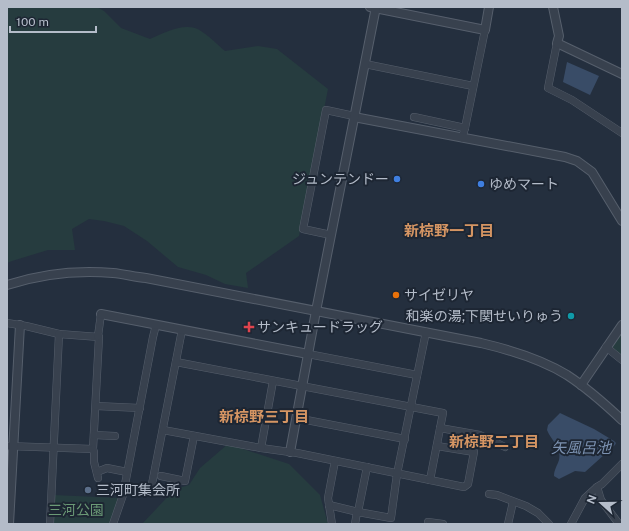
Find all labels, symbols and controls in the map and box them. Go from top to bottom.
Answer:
scale bar [10,8,96,34]
text: 100 m [16,15,49,29]
place label: ジュンテンドー [292,171,389,187]
marker: ジュンテンドー [392,174,402,184]
place label: ゆめマート [489,176,559,192]
marker: ゆめマート [476,179,486,189]
district label: 新椋野一丁目 [404,222,494,239]
place label: サイゼリヤ [404,287,474,303]
marker: サイゼリヤ [391,290,401,300]
place label: 和楽の湯;下関せいりゅう [406,308,563,324]
marker: 和楽の湯;下関せいりゅう [566,311,576,321]
place label: サンキュードラッグ [257,319,383,335]
marker: サンキュードラッグ [244,322,254,332]
district label: 新椋野三丁目 [219,408,309,425]
district label: 新椋野二丁目 [449,433,539,450]
water label: 矢風呂池 [551,439,613,456]
place label: 三河町集会所 [96,482,180,498]
north arrow [581,483,621,523]
marker: 三河町集会所 [83,485,93,495]
text: N [585,493,599,506]
park label: 三河公園 [48,502,104,518]

